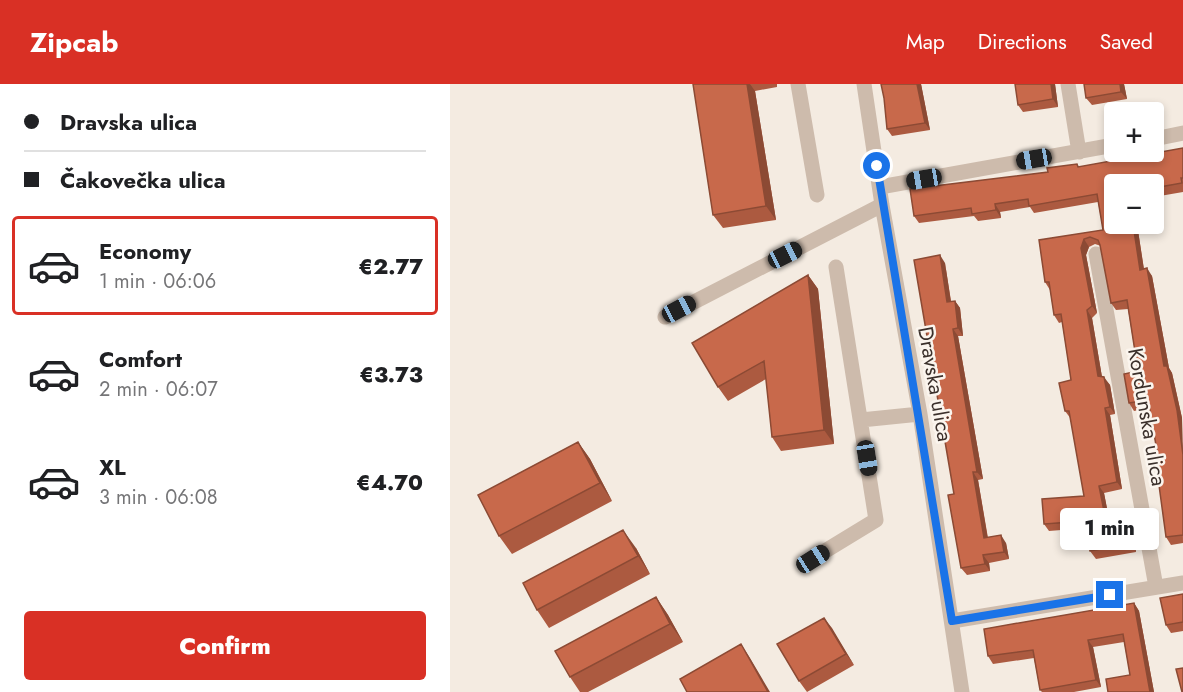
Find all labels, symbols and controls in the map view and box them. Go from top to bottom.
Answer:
text: Zipcab [30,22,119,63]
text: Map [906,27,945,57]
text: Directions [978,27,1067,57]
text: Saved [1100,27,1153,57]
map controls [1104,102,1164,234]
button: + [1104,102,1164,162]
text: Dravska ulica [60,106,197,138]
car [1015,147,1053,171]
route start [863,152,890,179]
text: Čakovečka ulica [60,164,226,196]
car [905,167,943,191]
button: − [1104,174,1164,234]
text: Economy [99,235,191,267]
icon: car [27,239,81,293]
car [765,239,805,271]
text: €2.77 [358,250,423,282]
text: 1 min · 06:06 [99,267,216,296]
car [659,293,699,325]
street label: Dravska ulica [910,324,960,444]
text: Comfort [99,343,182,375]
street label: Kordunska ulica [1120,346,1174,488]
icon: car [27,347,81,401]
text: €3.73 [359,358,423,390]
text: 2 min · 06:07 [99,375,218,404]
car [855,439,879,477]
text: XL [99,451,126,483]
icon: car [27,455,81,509]
text: €4.70 [356,466,423,498]
text: 3 min · 06:08 [99,483,218,512]
callout: 1 min [1060,508,1160,550]
text: 1 min [1084,514,1135,543]
car [793,542,833,576]
route end [1096,581,1123,608]
button: Confirm [24,611,426,680]

